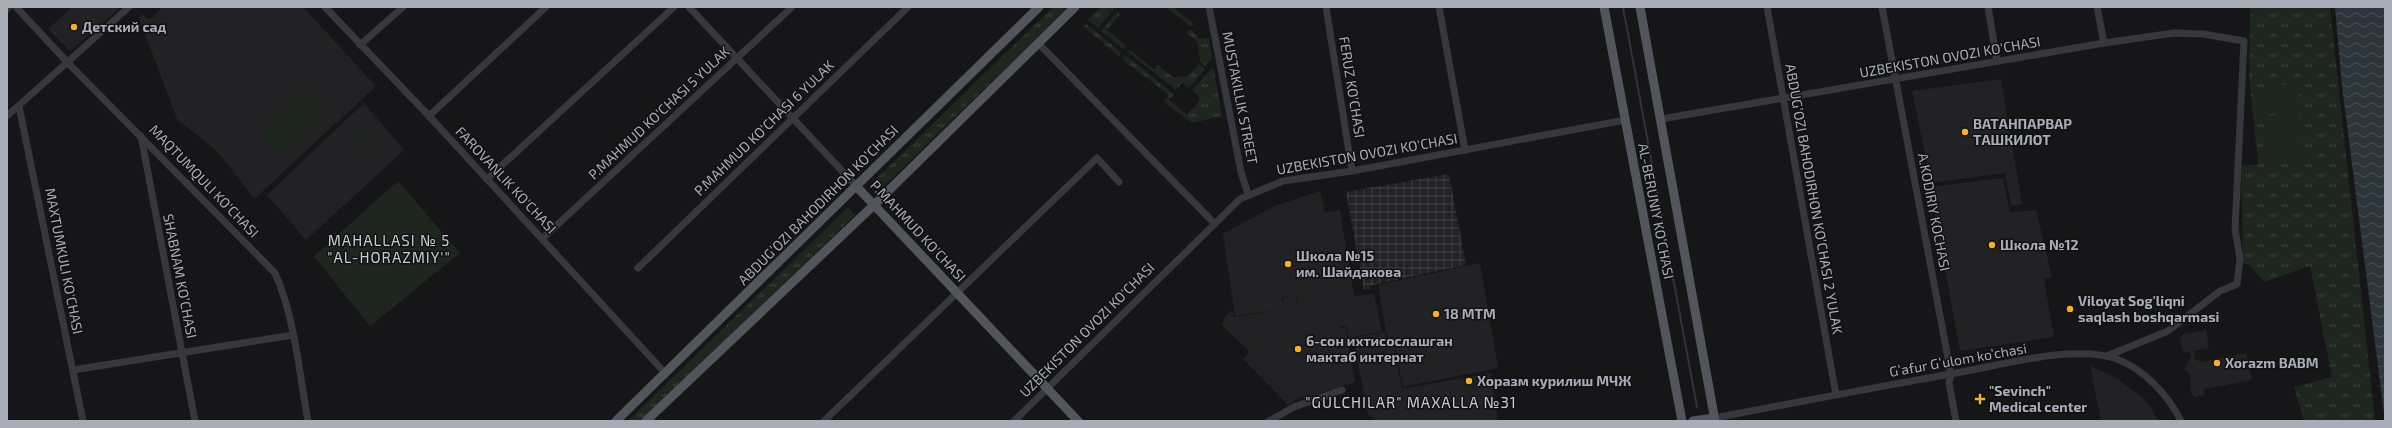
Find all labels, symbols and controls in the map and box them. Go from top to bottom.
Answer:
place label: Детский сад [82,18,167,35]
marker: Детский сад [69,22,79,32]
street label: MUSTAKILLIK STREET [1219,30,1262,166]
street label: UZBEKISTON OVOZI KO'CHASI [1858,32,2042,81]
street label: FERUZ KO'CHASI [1336,35,1369,139]
street label: P.MAHMUD KO'CHASI 5 YULAK [584,42,733,183]
street label: P.MAHMUD KO'CHASI 6 YULAK [690,56,838,199]
street label: ABDUG’OZI BAHODIRHON KO’CHASI 2 YULAK [1782,62,1847,336]
place label: ВАТАНПАРВАР ТАШКИЛОТ [1973,115,2072,148]
street label: MAQTUMQULI KO'CHASI [146,121,263,241]
street label: ABDUG’OZI BAHODIRHON KO’CHASI [734,121,901,288]
street label: FAROVANLIK KO'CHASI [452,123,560,237]
marker: ВАТАНПАРВАР ТАШКИЛОТ [1960,127,1970,137]
street label: UZBEKISTON OVOZI KO'CHASI [1275,129,1459,178]
street label: AL-BERUNIY KO’CHASI [1635,141,1678,280]
street label: A.KODIRIY KOCHASI [1915,151,1954,272]
street label: P.MAHMUD KO'CHASI [867,176,970,285]
street label: MАXTUMKULI KO'CHASI [42,186,87,335]
street label: SHABNAM KO’CHASI [160,212,201,340]
district label: MAHALLASI № 5 "АL-HORAZMIY'" [327,231,451,266]
place label: Школа №12 [2000,236,2079,253]
marker: Школа №12 [1987,240,1997,250]
place label: Школа №15 им. Шайдакова [1296,247,1401,280]
street label: UZBEKISTON OVOZI KO'CHASI [1016,259,1157,400]
marker: Школа №15 им. Шайдакова [1283,259,1293,269]
place label: Viloyat Sog'liqni saqlash boshqarmasi [2078,292,2219,325]
marker: Viloyat Sog'liqni saqlash boshqarmasi [2065,304,2075,314]
place label: 18 MTM [1444,305,1496,322]
marker: 18 MTM [1431,309,1441,319]
place label: 6-сон ихтисослашган мактаб интернат [1306,332,1453,365]
street label: Gʻafur Gʻulom ko’chasi [1888,339,2028,380]
marker: 6-сон ихтисослашган мактаб интернат [1293,344,1303,354]
place label: Xorazm BABM [2225,354,2319,371]
marker: Xorazm BABM [2212,358,2222,368]
place label: Хоразм курилиш МЧЖ [1477,372,1631,389]
marker: Хоразм курилиш МЧЖ [1464,376,1474,386]
place label: "Sevinch" Medical center [1989,382,2087,415]
district label: "GULCHILAR" MAXALLA №31 [1305,393,1517,411]
marker: "Sevinch" Medical center [1974,393,1986,405]

